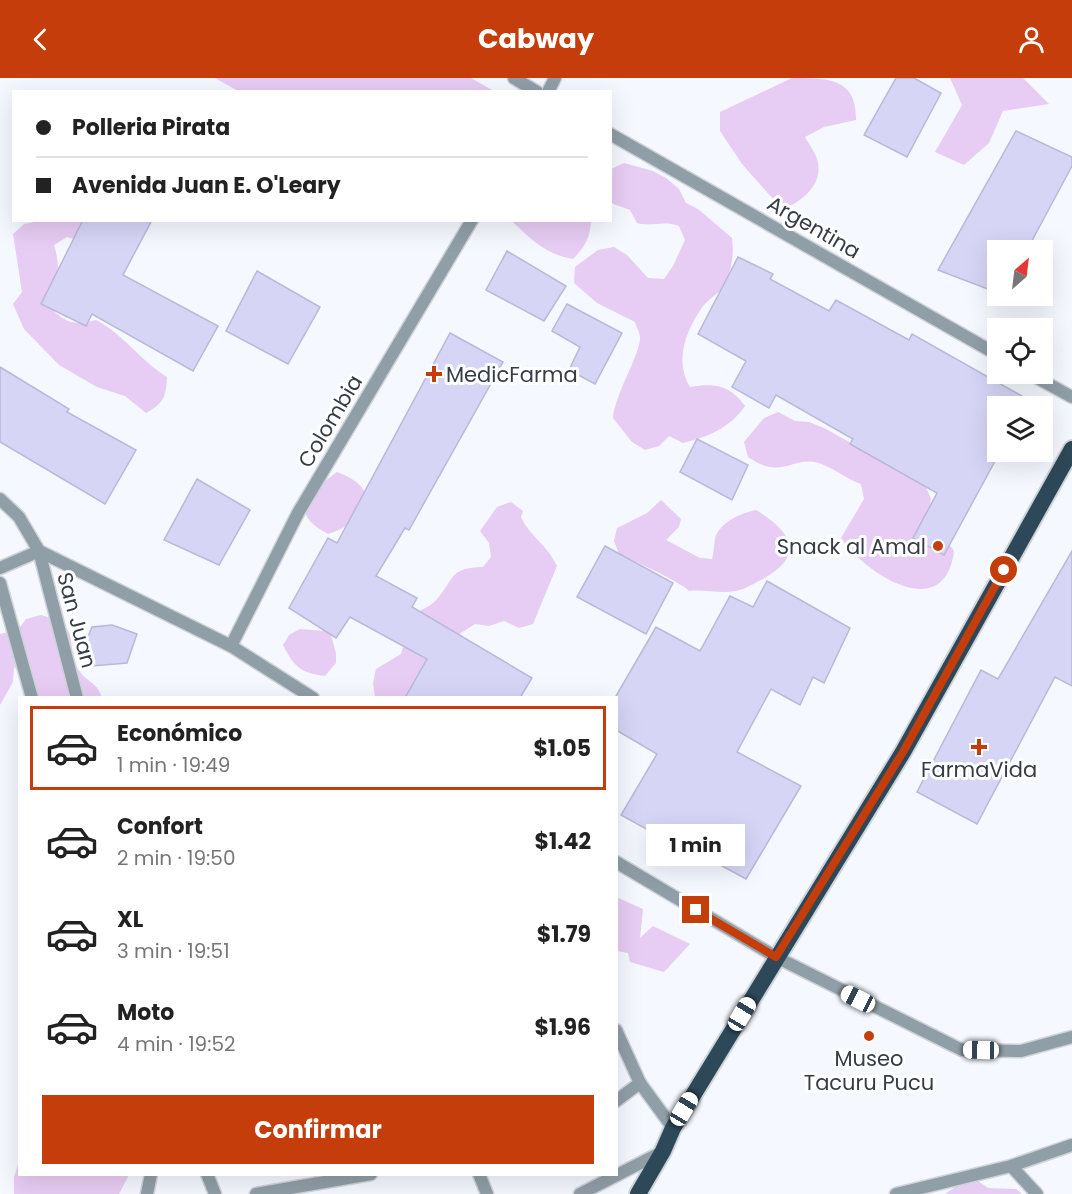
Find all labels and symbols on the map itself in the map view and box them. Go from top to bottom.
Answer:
street label: Argentina [762,189,866,265]
north arrow [987,240,1053,306]
place label: MedicFarma [446,360,578,389]
marker: MedicFarma [427,367,441,381]
street label: Colombia [291,369,369,473]
place label: Snack al Amal [777,532,926,561]
marker: Snack al Amal [931,539,945,553]
route start [990,556,1017,583]
street label: San Juan [50,569,104,671]
marker: FarmaVida [972,740,986,754]
place label: FarmaVida [921,755,1037,784]
callout: 1 min [646,823,746,865]
route end [682,896,709,923]
car [838,983,878,1015]
car [725,994,759,1034]
marker: Museo Tacuru Pucu [862,1029,876,1043]
car [963,1041,999,1059]
place label: Museo Tacuru Pucu [804,1044,934,1097]
car [667,1089,701,1129]

